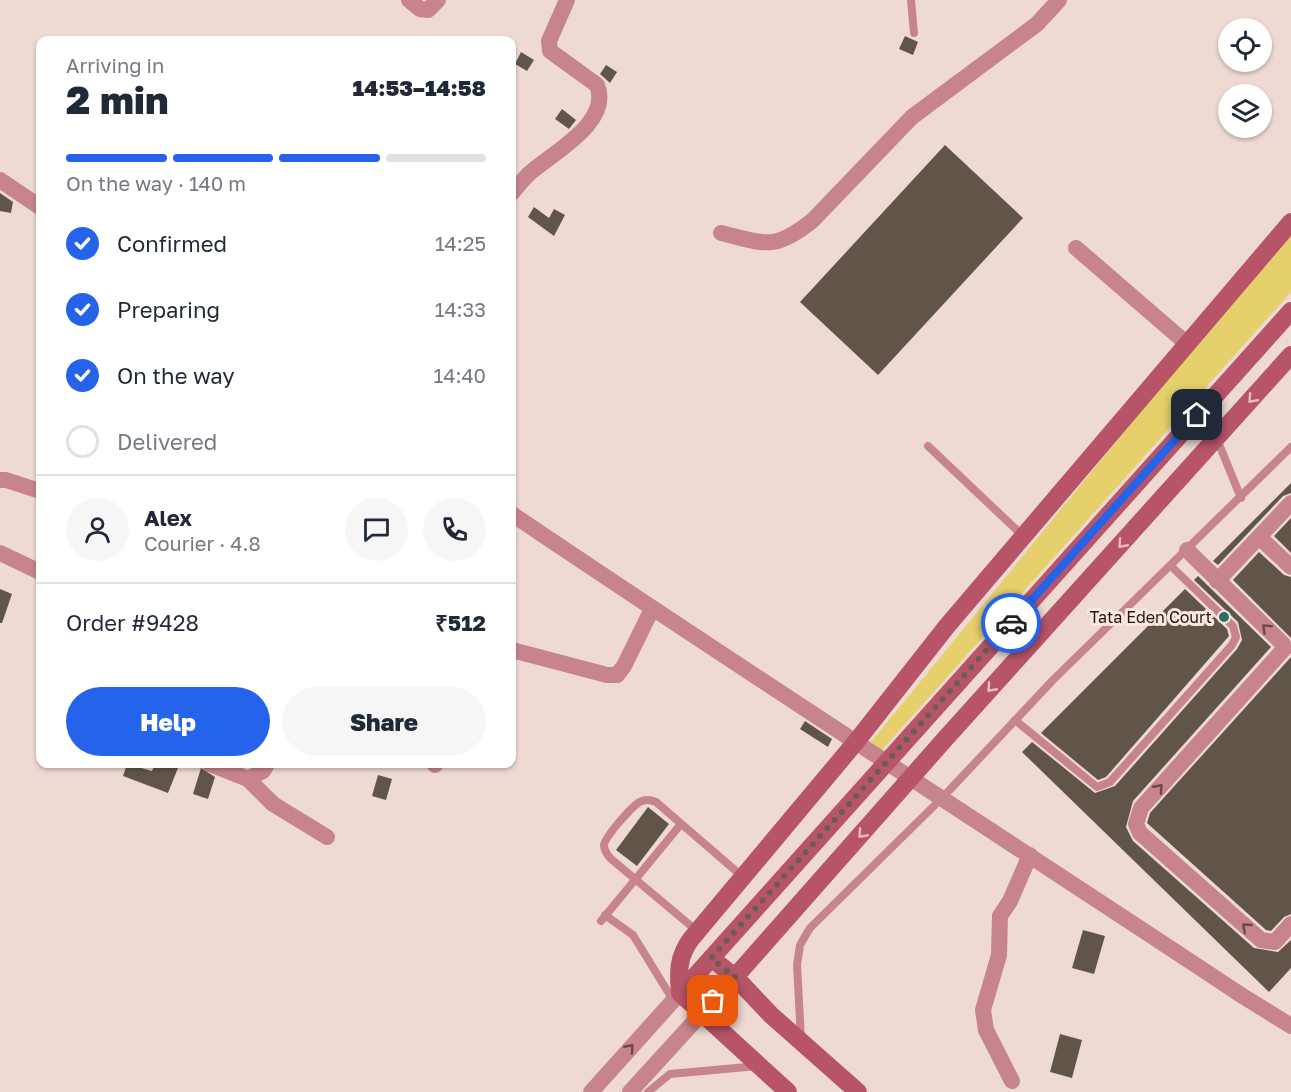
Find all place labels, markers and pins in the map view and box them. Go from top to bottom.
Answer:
pin [1171,389,1222,440]
place label: Tata Eden Court [1090,607,1212,627]
marker: Tata Eden Court [1217,610,1231,624]
pin [687,975,738,1026]

